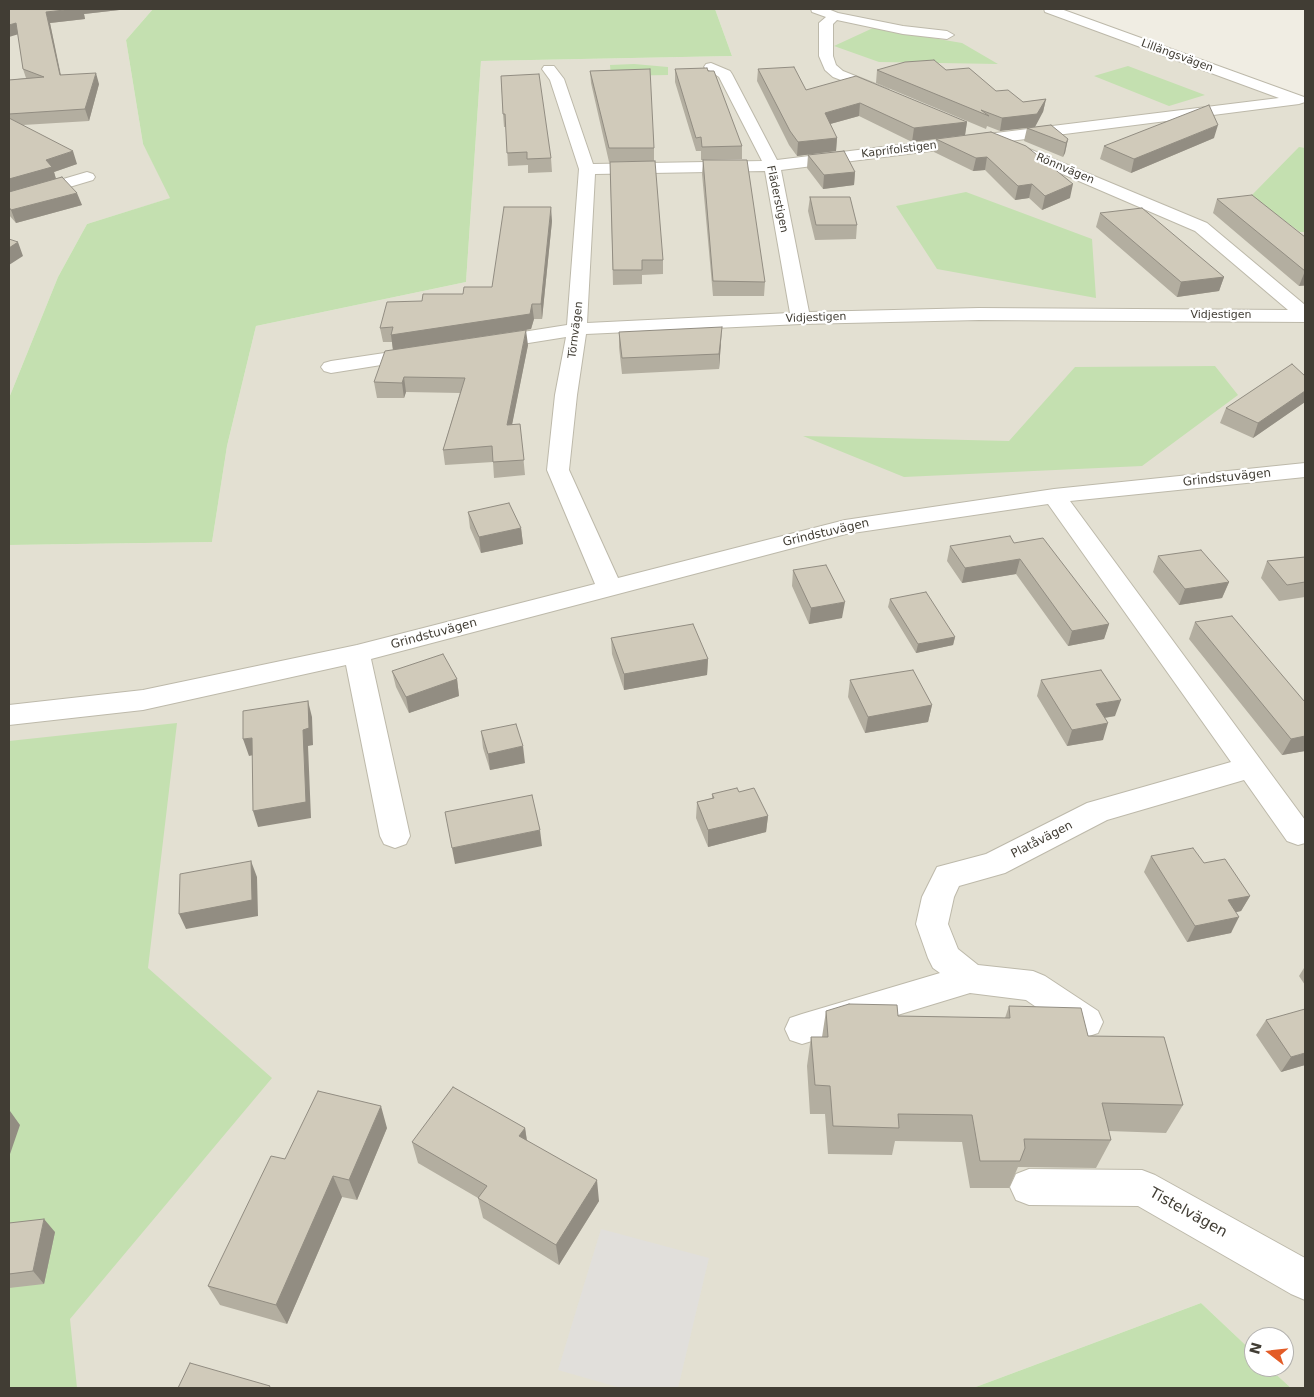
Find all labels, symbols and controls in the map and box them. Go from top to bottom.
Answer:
street label: Lillängsvägen [1139,37,1215,75]
street label: Kaprifolstigen [861,139,937,161]
street label: Rönnvägen [1034,151,1096,187]
street label: Fläderstigen [763,164,791,234]
street label: Törnvägen [566,301,586,359]
street label: Vidjestigen [1191,308,1251,322]
street label: Vidjestigen [785,310,847,326]
street label: Grindstuvägen [1182,466,1272,490]
street label: Grindstuvägen [781,516,871,550]
street label: Grindstuvägen [389,616,479,652]
street label: Platåvägen [1009,818,1075,862]
street label: Tistelvägen [1146,1184,1230,1242]
north arrow [1244,1327,1294,1377]
text: N [1246,1340,1265,1356]

